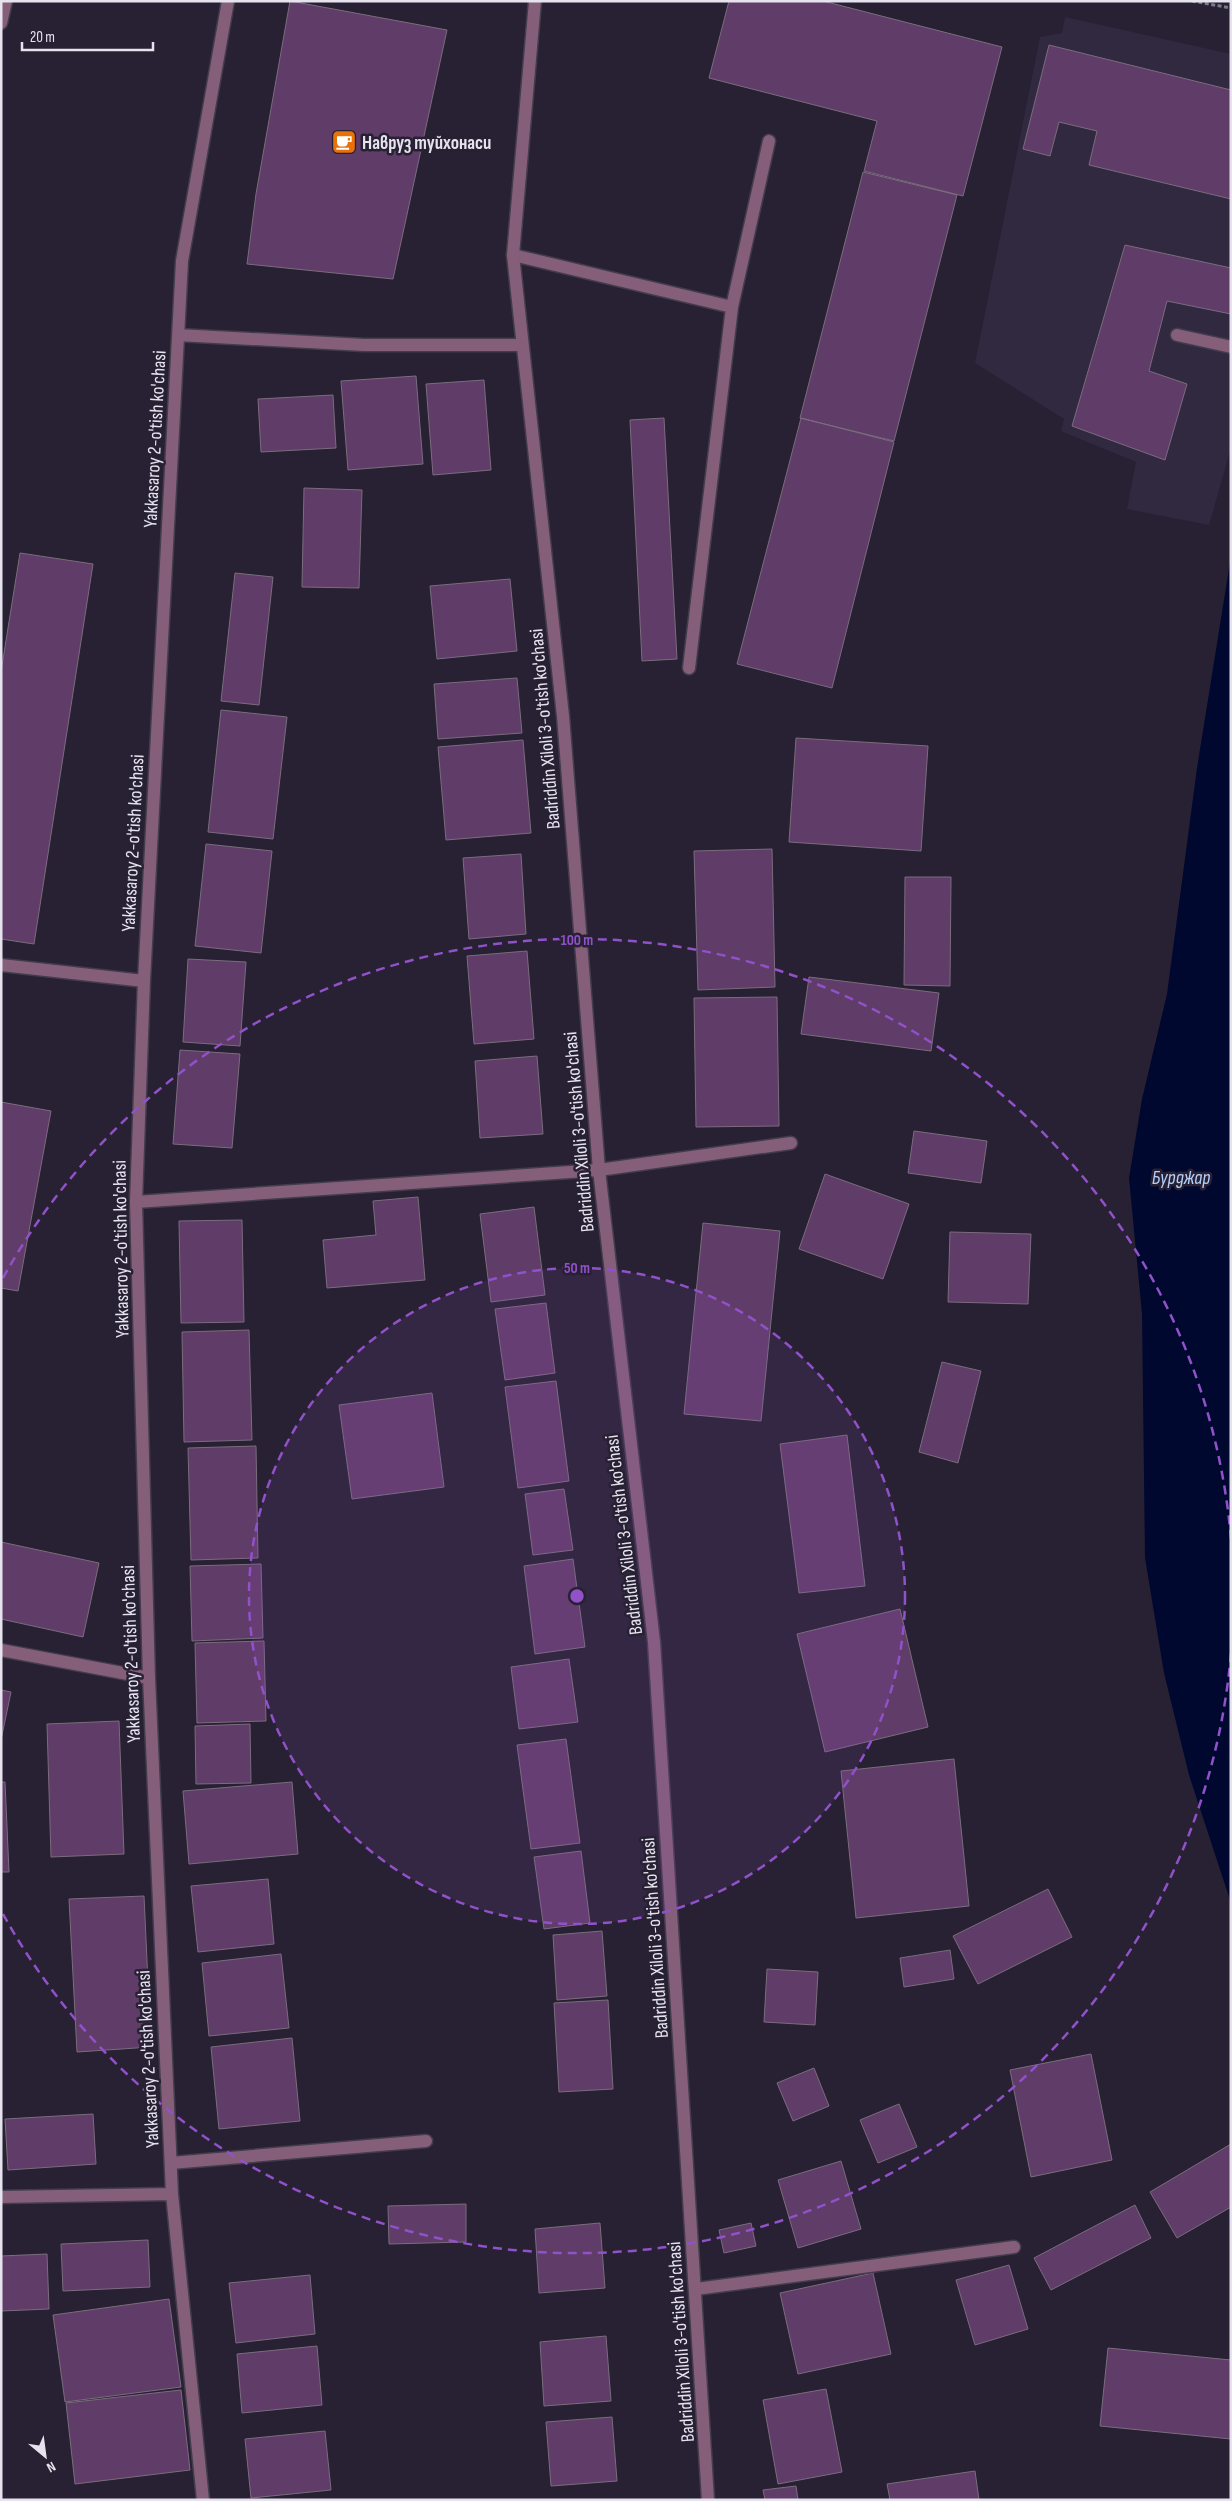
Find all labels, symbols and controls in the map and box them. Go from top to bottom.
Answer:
scale bar [22,20,154,52]
text: 20 m [30,28,55,47]
cafe icon: Навруз туйхонаси [331,129,357,155]
place label: Навруз туйхонаси [362,132,491,155]
street label: Yakkasaroy 2-o'tish ko'chasi [139,350,172,528]
street label: Badriddin Xiloli 3-o'tish ko'chasi [525,628,566,830]
street label: Yakkasaroy 2-o'tish ko'chasi [117,754,150,932]
text: 100 m [561,931,593,950]
street label: Badriddin Xiloli 3-o'tish ko'chasi [559,1031,600,1233]
street label: Yakkasaroy 2-o'tish ko'chasi [108,1160,135,1338]
water label: Бурджар [1152,1166,1210,1190]
text: 50 m [564,1259,590,1278]
street label: Badriddin Xiloli 3-o'tish ko'chasi [601,1434,648,1636]
street label: Yakkasaroy 2-o'tish ko'chasi [117,1565,146,1743]
centre of rings [568,1587,586,1605]
street label: Badriddin Xiloli 3-o'tish ko'chasi [637,1837,674,2039]
street label: Yakkasaroy 2-o'tish ko'chasi [132,1970,165,2148]
street label: Badriddin Xiloli 3-o'tish ko'chasi [663,2241,700,2443]
north arrow [20,2431,70,2481]
text: N [44,2458,58,2476]

